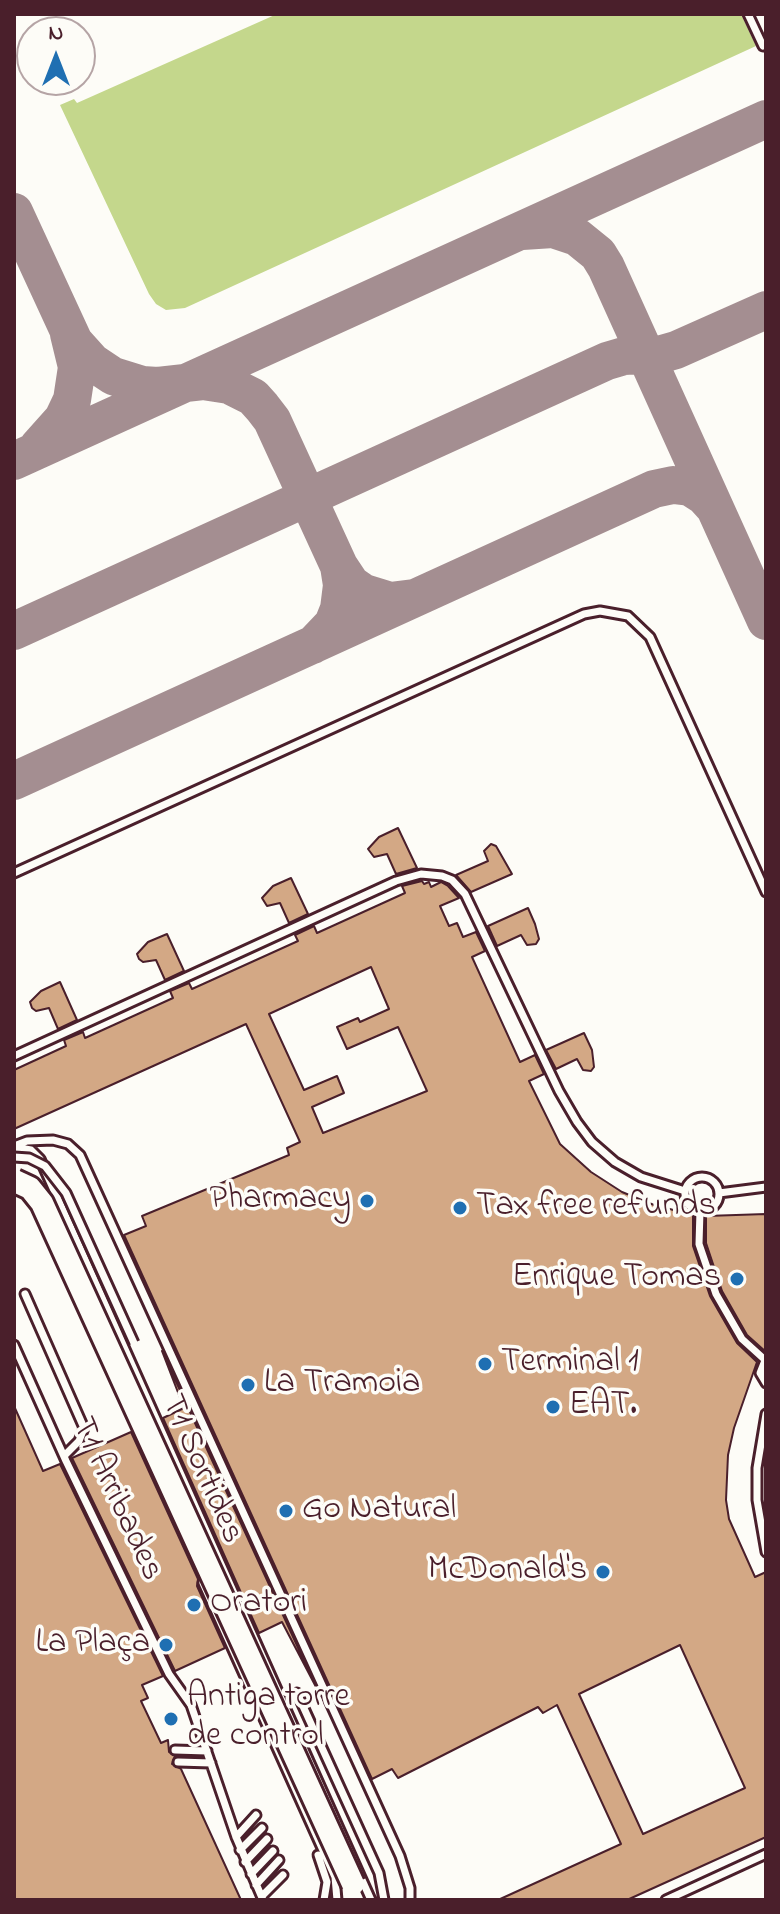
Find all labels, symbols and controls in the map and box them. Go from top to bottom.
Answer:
north arrow [16,16,96,96]
text: N [49,18,63,50]
place label: Pharmacy [210,1181,351,1221]
place label: Tax free refunds [476,1188,716,1228]
marker: Pharmacy [358,1192,376,1210]
marker: Tax free refunds [451,1199,469,1217]
place label: Enrique Tomas [512,1259,721,1299]
marker: Enrique Tomas [728,1270,746,1288]
place label: Terminal 1 [501,1344,639,1384]
marker: Terminal 1 [476,1355,494,1373]
place label: La Tramoia [264,1365,420,1405]
marker: La Tramoia [239,1376,257,1394]
place label: EAT. [569,1387,637,1427]
street label: T1 Sortides [149,1390,251,1550]
marker: EAT. [544,1398,562,1416]
street label: T1 Arribades [60,1412,170,1588]
place label: Go Natural [302,1491,456,1531]
marker: Go Natural [277,1502,295,1520]
place label: McDonald's [428,1552,587,1592]
marker: McDonald's [594,1563,612,1581]
place label: Oratori [210,1585,307,1625]
marker: Oratori [185,1596,203,1614]
place label: La Plaça [35,1625,150,1665]
marker: La Plaça [157,1636,175,1654]
place label: Antiga torre de control [187,1679,350,1758]
marker: Antiga torre de control [162,1710,180,1728]

